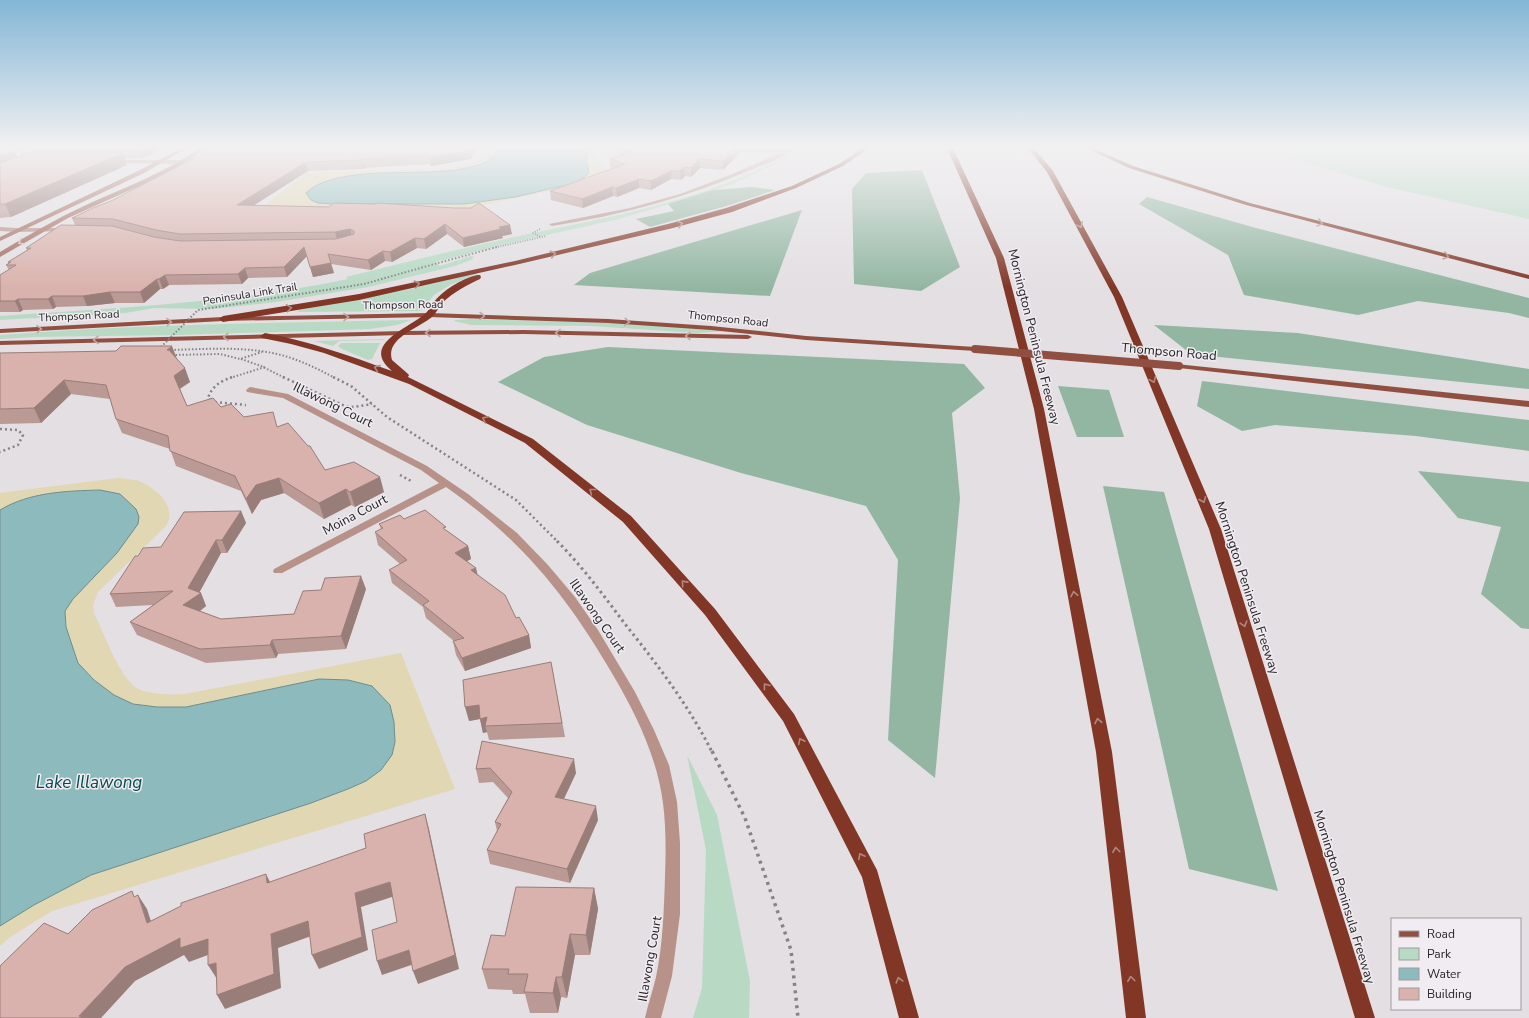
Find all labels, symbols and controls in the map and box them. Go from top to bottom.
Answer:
one-way arrow [1317,218,1324,227]
one-way arrow [676,220,683,229]
one-way arrow [1075,221,1082,228]
one-way arrow [18,238,25,245]
street label: Mornington Peninsula Freeway [1003,247,1065,427]
one-way arrow [550,251,557,259]
one-way arrow [1442,251,1449,260]
street label: Peninsula Link Trail [202,279,299,309]
one-way arrow [414,281,420,289]
street label: Thompson Road [362,297,444,313]
one-way arrow [286,304,292,313]
street label: Thompson Road [38,306,120,326]
street label: Thompson Road [687,307,769,331]
one-way arrow [479,312,485,320]
one-way arrow [343,313,349,321]
one-way arrow [166,317,172,326]
one-way arrow [624,318,630,326]
one-way arrow [36,325,42,333]
one-way arrow [425,329,431,337]
one-way arrow [555,329,561,337]
one-way arrow [684,332,690,340]
one-way arrow [223,333,229,341]
one-way arrow [93,335,99,344]
street label: Thompson Road [1121,339,1217,365]
one-way arrow [373,365,380,373]
one-way arrow [1148,376,1156,384]
street label: Illawong Court [290,378,376,432]
one-way arrow [482,416,489,424]
one-way arrow [590,489,597,496]
street label: Moina Court [319,490,391,540]
one-way arrow [1198,496,1206,504]
street label: Mornington Peninsula Freeway [1211,499,1284,677]
street label: Illawong Court [565,575,629,657]
one-way arrow [682,580,689,587]
one-way arrow [1070,591,1078,597]
one-way arrow [1239,620,1248,627]
one-way arrow [763,684,770,691]
one-way arrow [1094,718,1103,725]
one-way arrow [798,738,806,745]
water label: Lake Illawong [36,771,142,794]
street label: Mornington Peninsula Freeway [1309,808,1379,986]
one-way arrow [1111,847,1120,853]
one-way arrow [858,853,866,861]
street label: Illawong Court [634,914,666,1003]
legend [1391,918,1521,1010]
text: Road [1427,926,1455,942]
text: Park [1427,946,1452,962]
text: Water [1427,966,1461,982]
one-way arrow [1127,976,1136,982]
one-way arrow [895,977,904,984]
text: Building [1427,986,1472,1002]

